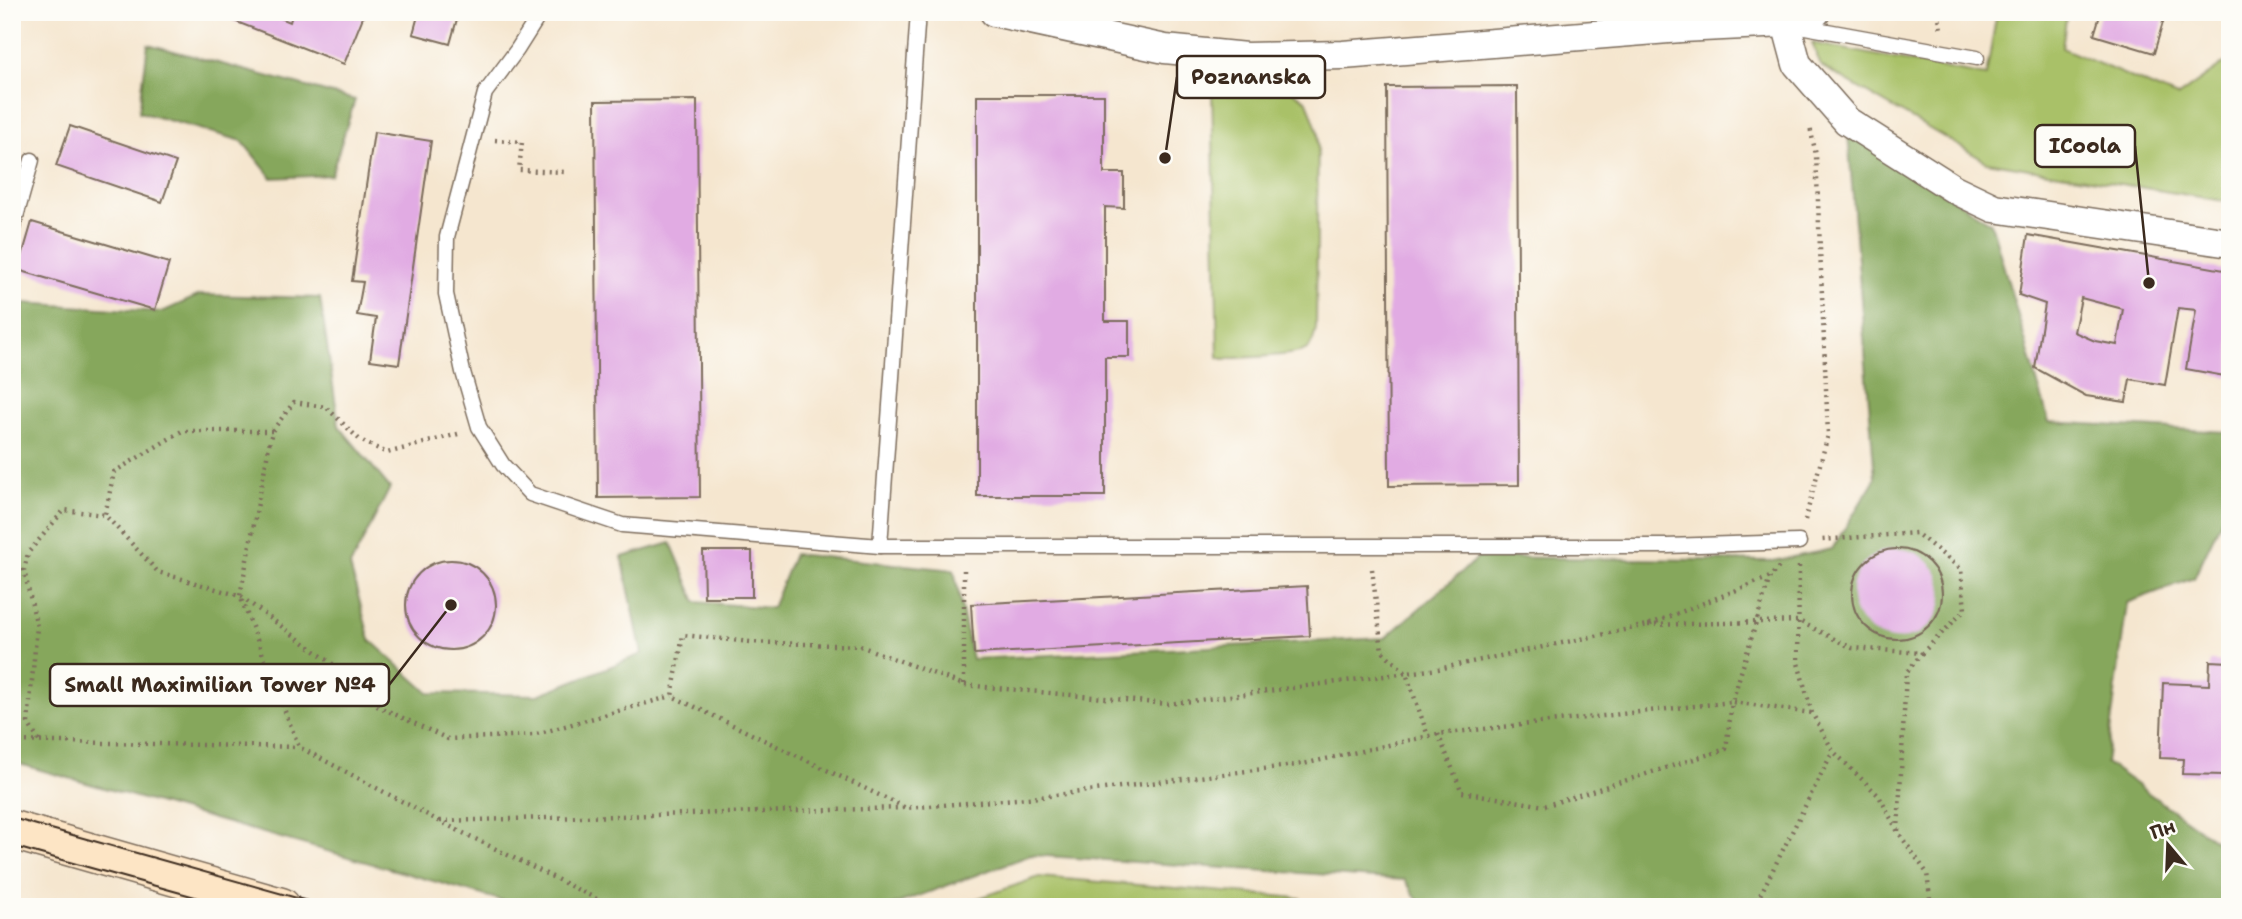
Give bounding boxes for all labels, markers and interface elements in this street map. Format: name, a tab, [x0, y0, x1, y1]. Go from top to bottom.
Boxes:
callout: Poznanska	[1177, 56, 1325, 98]
text: Poznanska	[1191, 63, 1312, 91]
callout: ICoola	[2035, 125, 2135, 167]
text: ICoola	[2049, 132, 2122, 160]
callout: Small Maximilian Tower №4	[50, 664, 389, 706]
text: Small Maximilian Tower №4	[64, 671, 376, 699]
north arrow	[2134, 810, 2204, 880]
text: Пн	[2147, 813, 2179, 845]

